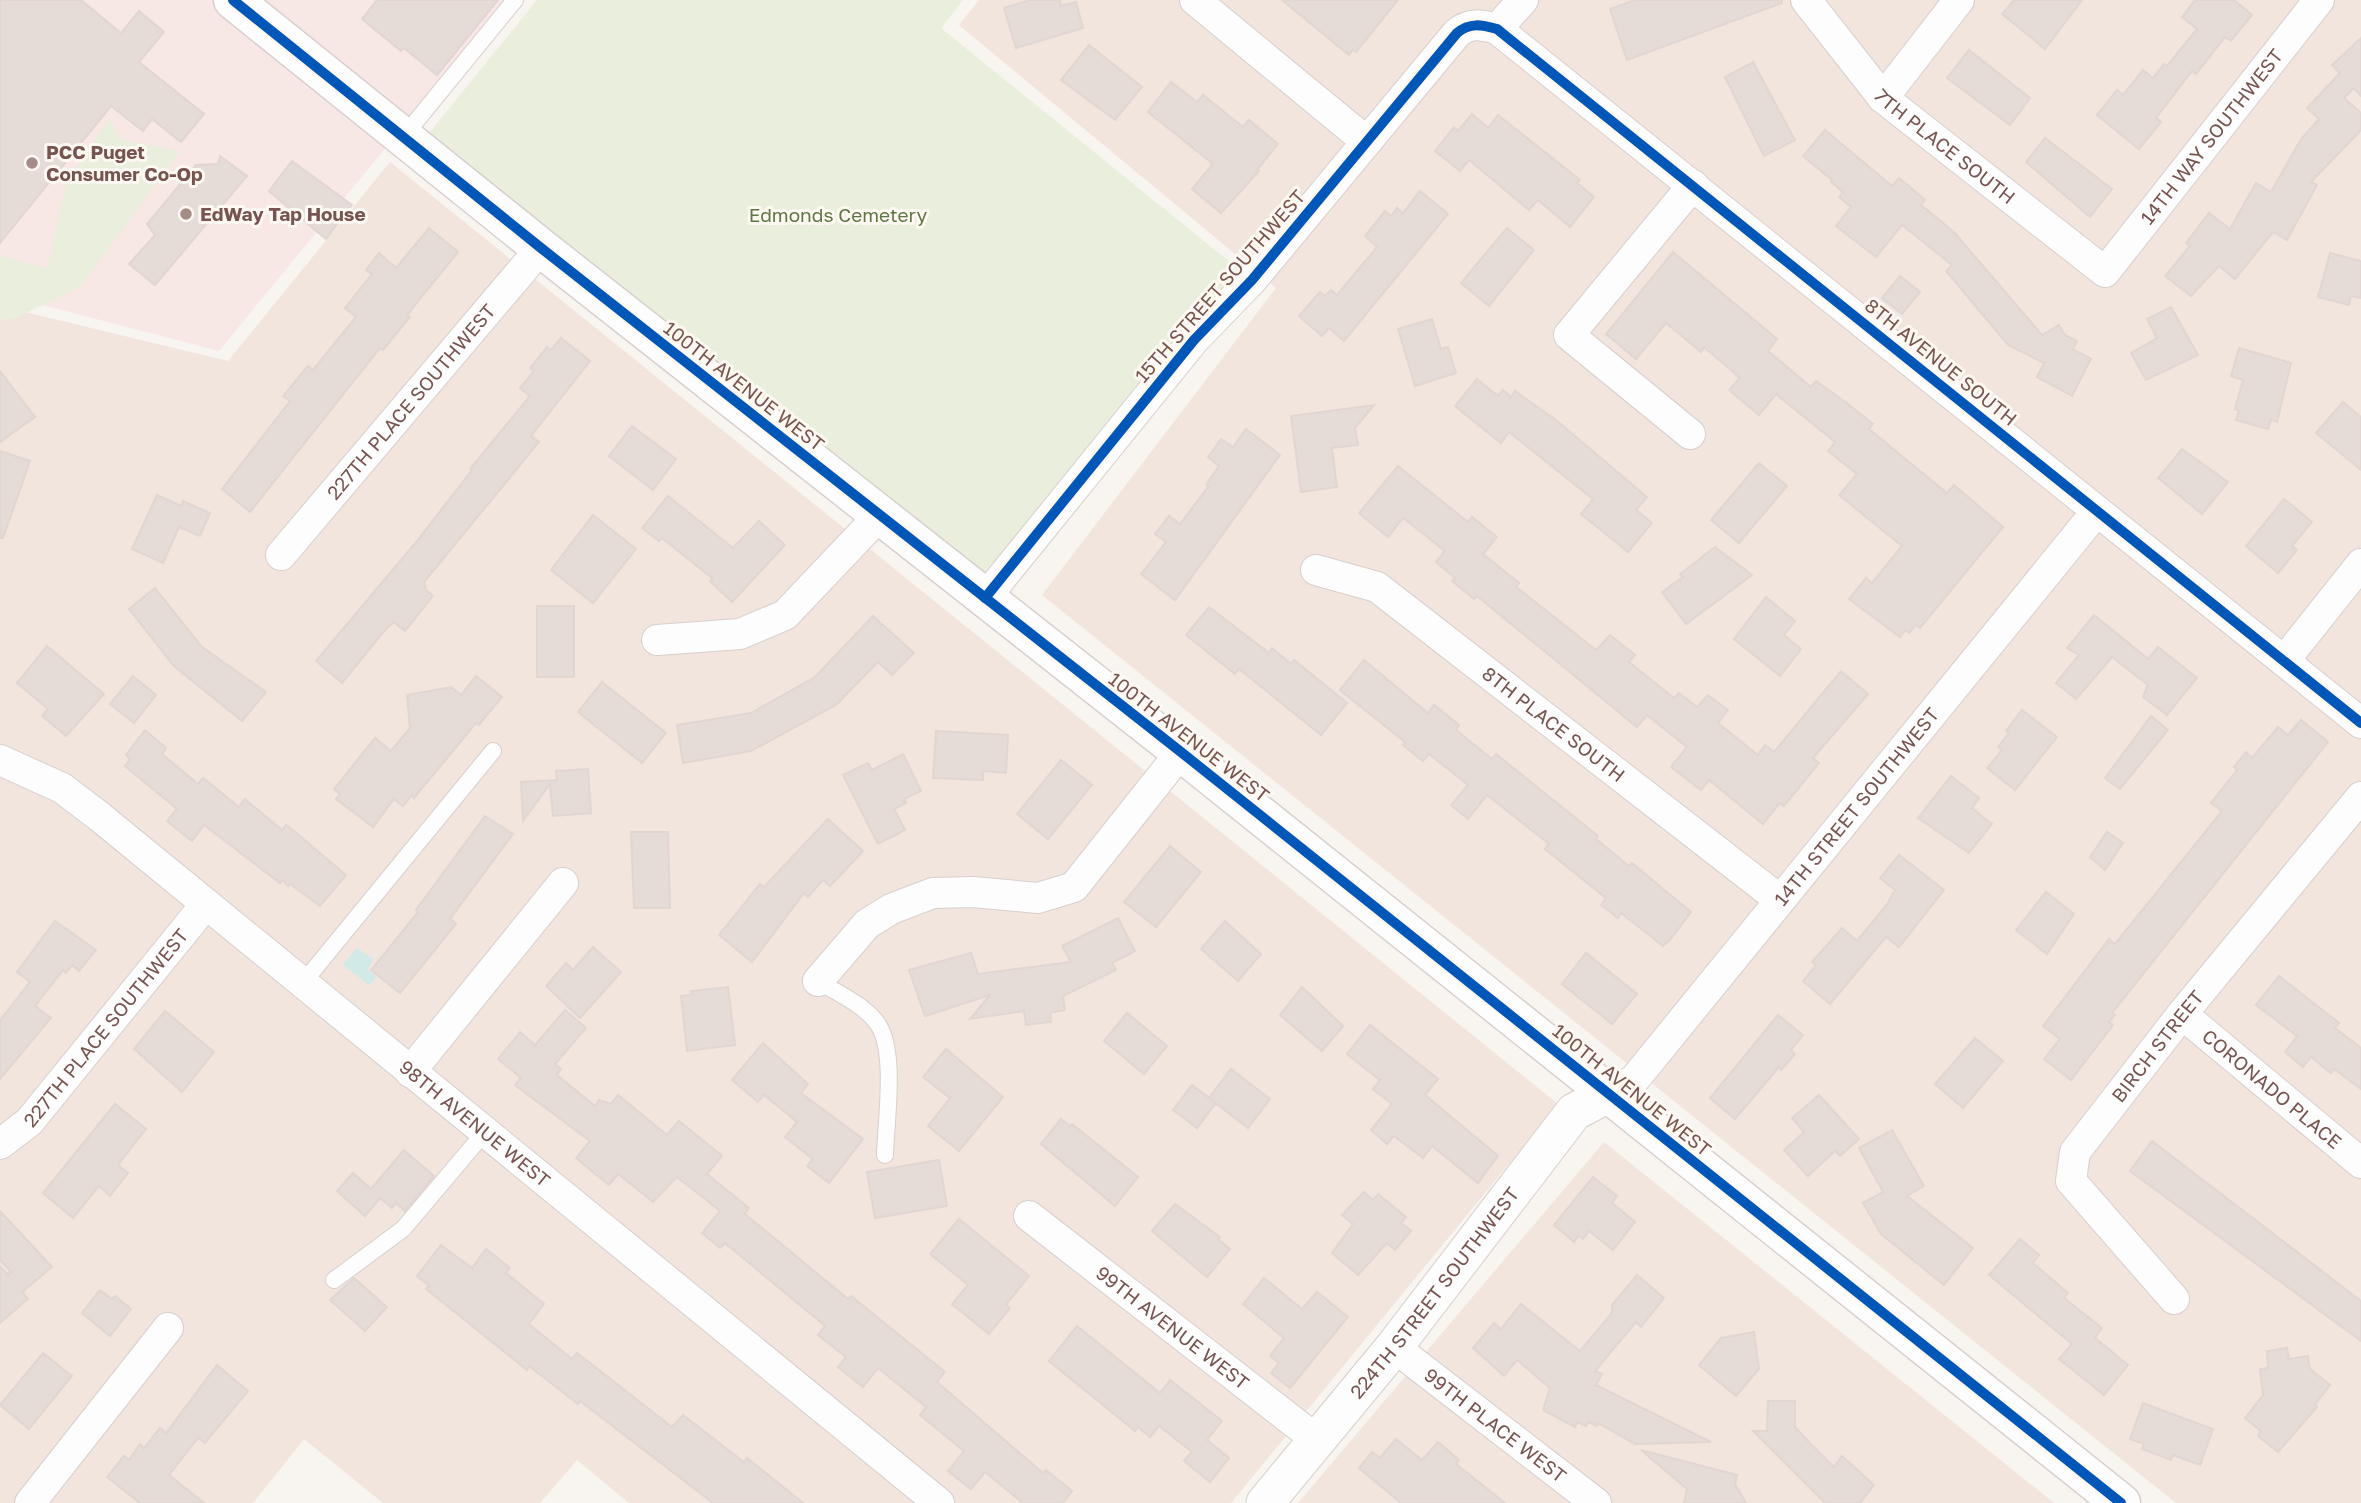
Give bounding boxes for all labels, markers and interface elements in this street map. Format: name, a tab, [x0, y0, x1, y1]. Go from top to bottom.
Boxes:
street label: 14TH WAY SOUTHWEST	[2135, 44, 2287, 229]
street label: 7TH PLACE SOUTH	[1869, 84, 2020, 208]
place label: PCC Puget Consumer Co-Op	[46, 140, 203, 185]
marker: PCC Puget Consumer Co-Op	[24, 155, 40, 171]
street label: 15TH STREET SOUTHWEST	[1130, 185, 1310, 387]
place label: EdWay Tap House	[200, 202, 366, 225]
park label: Edmonds Cemetery	[749, 203, 928, 226]
marker: EdWay Tap House	[178, 206, 194, 222]
street label: 8TH AVENUE SOUTH	[1861, 293, 2022, 430]
street label: 227TH PLACE SOUTHWEST	[321, 299, 500, 504]
street label: 100TH AVENUE WEST	[659, 316, 829, 456]
street label: 8TH PLACE SOUTH	[1478, 661, 1630, 786]
street label: 100TH AVENUE WEST	[1104, 667, 1274, 807]
street label: 14TH STREET SOUTHWEST	[1769, 703, 1944, 910]
street label: 227TH PLACE SOUTHWEST	[18, 923, 193, 1131]
street label: BIRCH STREET	[2106, 985, 2208, 1106]
street label: 100TH AVENUE WEST	[1548, 1019, 1716, 1161]
street label: CORONADO PLACE	[2198, 1024, 2346, 1153]
street label: 98TH AVENUE WEST	[395, 1055, 555, 1192]
street label: 224TH STREET SOUTHWEST	[1345, 1182, 1523, 1403]
street label: 99TH AVENUE WEST	[1092, 1261, 1254, 1394]
street label: 99TH PLACE WEST	[1420, 1363, 1571, 1487]

